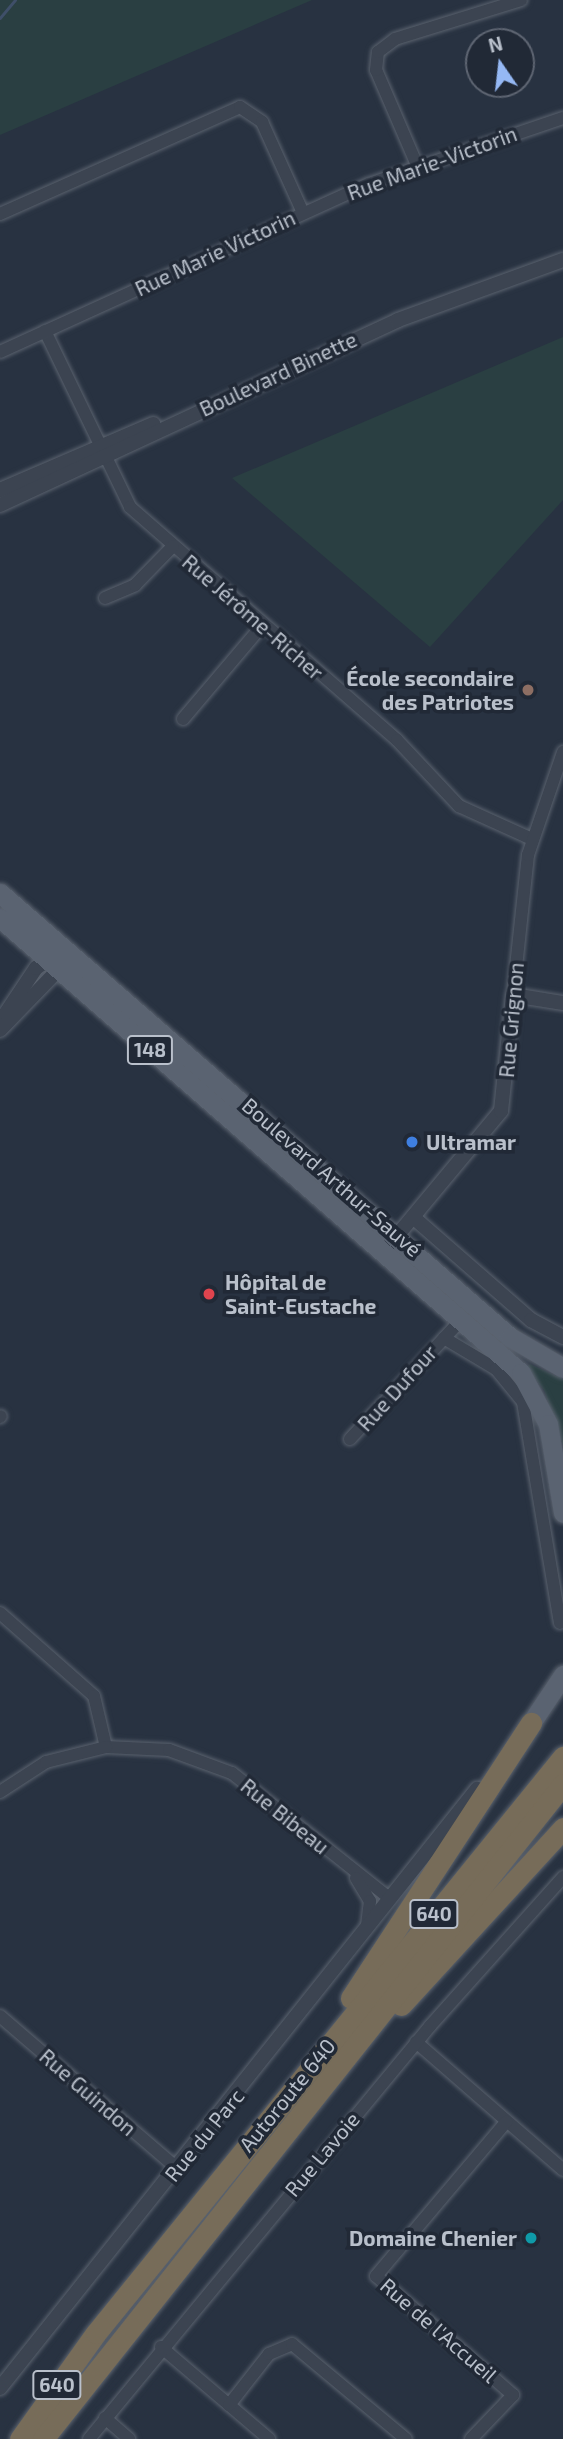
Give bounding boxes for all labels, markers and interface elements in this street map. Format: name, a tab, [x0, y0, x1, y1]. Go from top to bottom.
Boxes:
north arrow	[465, 28, 535, 98]
text: N	[486, 31, 505, 57]
street label: Rue Marie-Victorin	[344, 121, 520, 205]
street label: Rue Marie Victorin	[131, 205, 299, 301]
street label: Boulevard Binette	[195, 326, 361, 422]
street label: Rue Jérôme-Richer	[177, 549, 329, 685]
place label: École secondaire des Patriotes	[346, 665, 514, 715]
marker: École secondaire des Patriotes	[520, 682, 536, 698]
street label: Rue Grignon	[493, 961, 529, 1079]
road number: 148	[125, 1034, 174, 1066]
street label: Boulevard Arthur-Sauvé	[237, 1092, 427, 1262]
place label: Ultramar	[426, 1129, 516, 1155]
marker: Ultramar	[404, 1134, 420, 1150]
place label: Hôpital de Saint-Eustache	[225, 1269, 376, 1319]
marker: Hôpital de Saint-Eustache	[199, 1284, 219, 1304]
street label: Rue Dufour	[352, 1340, 442, 1436]
street label: Rue Bibeau	[236, 1773, 334, 1859]
road number: 640	[408, 1898, 460, 1930]
street label: Autoroute 640	[234, 2033, 340, 2157]
street label: Rue Guindon	[35, 2043, 141, 2141]
street label: Rue du Parc	[159, 2084, 249, 2186]
street label: Rue Lavoie	[279, 2107, 365, 2201]
place label: Domaine Chenier	[349, 2225, 517, 2251]
marker: Domaine Chenier	[523, 2230, 539, 2246]
street label: Rue de l'Accueil	[375, 2272, 503, 2388]
road number: 640	[31, 2370, 83, 2400]

